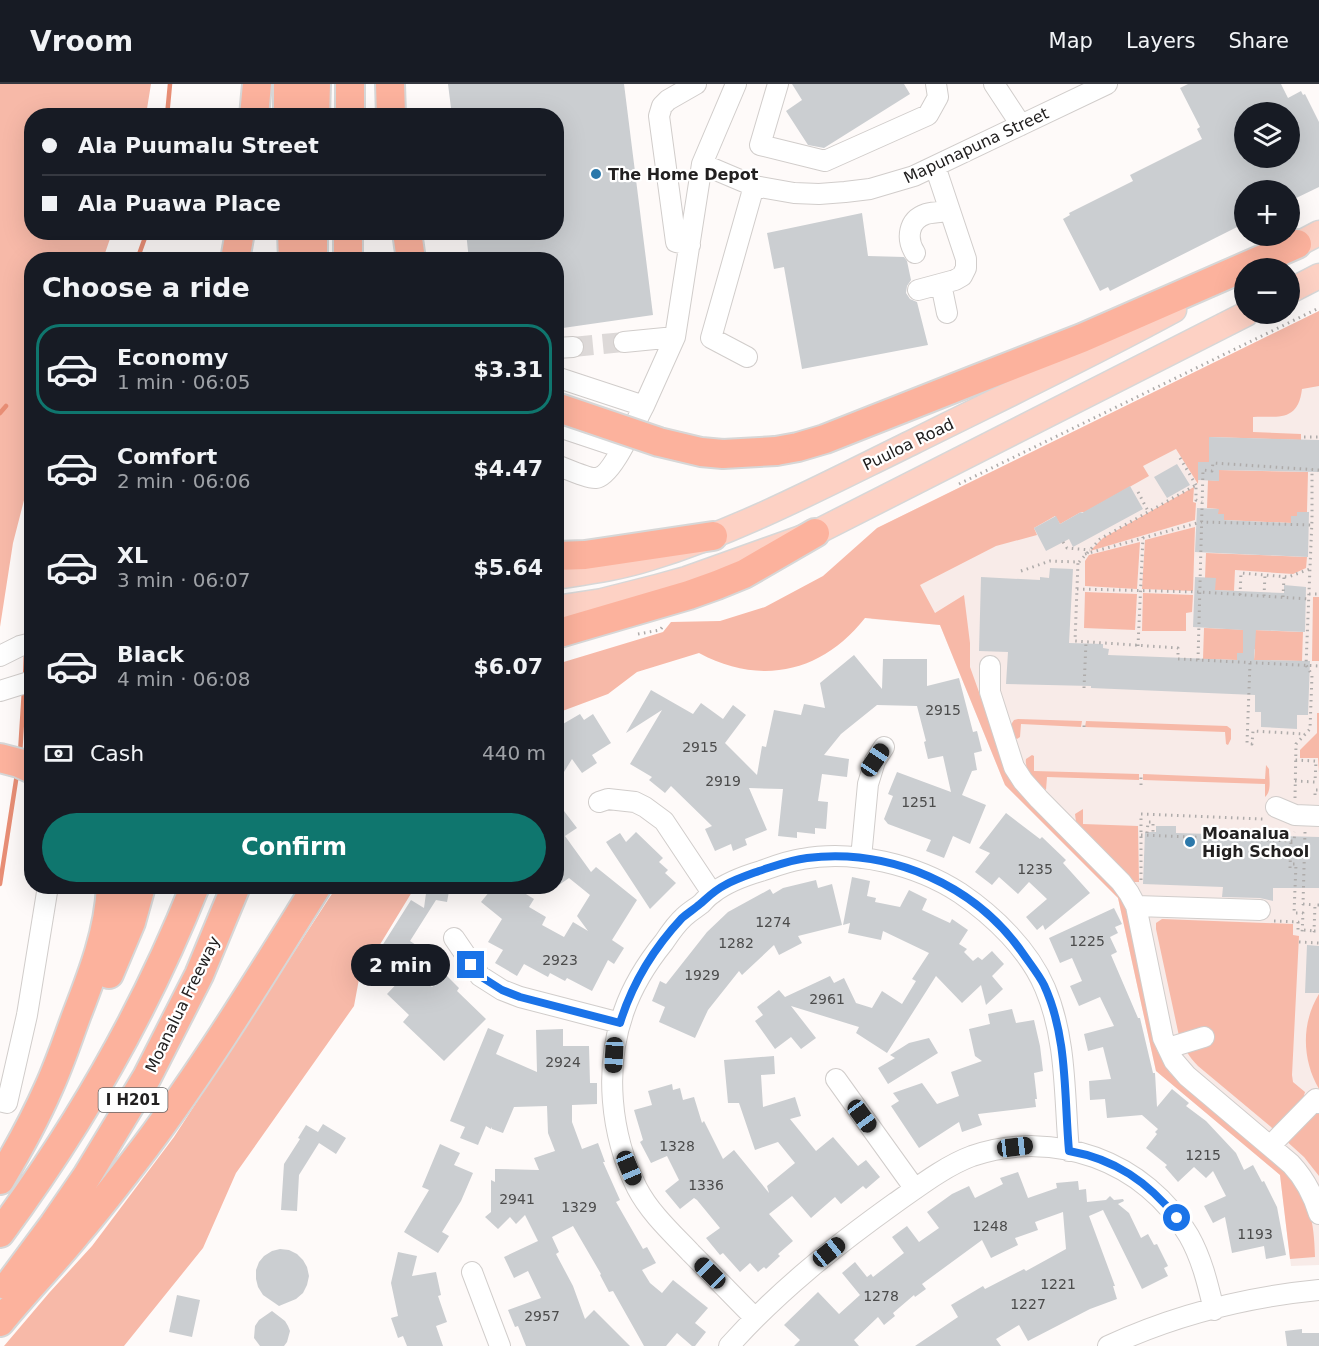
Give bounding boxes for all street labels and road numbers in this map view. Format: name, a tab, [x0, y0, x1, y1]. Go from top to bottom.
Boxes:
street label: Mapunapuna Street	[901, 103, 1052, 187]
street label: Puuloa Road	[860, 414, 957, 475]
street label: Moanalua Freeway	[141, 933, 224, 1075]
road number: I H201	[98, 1088, 168, 1112]

